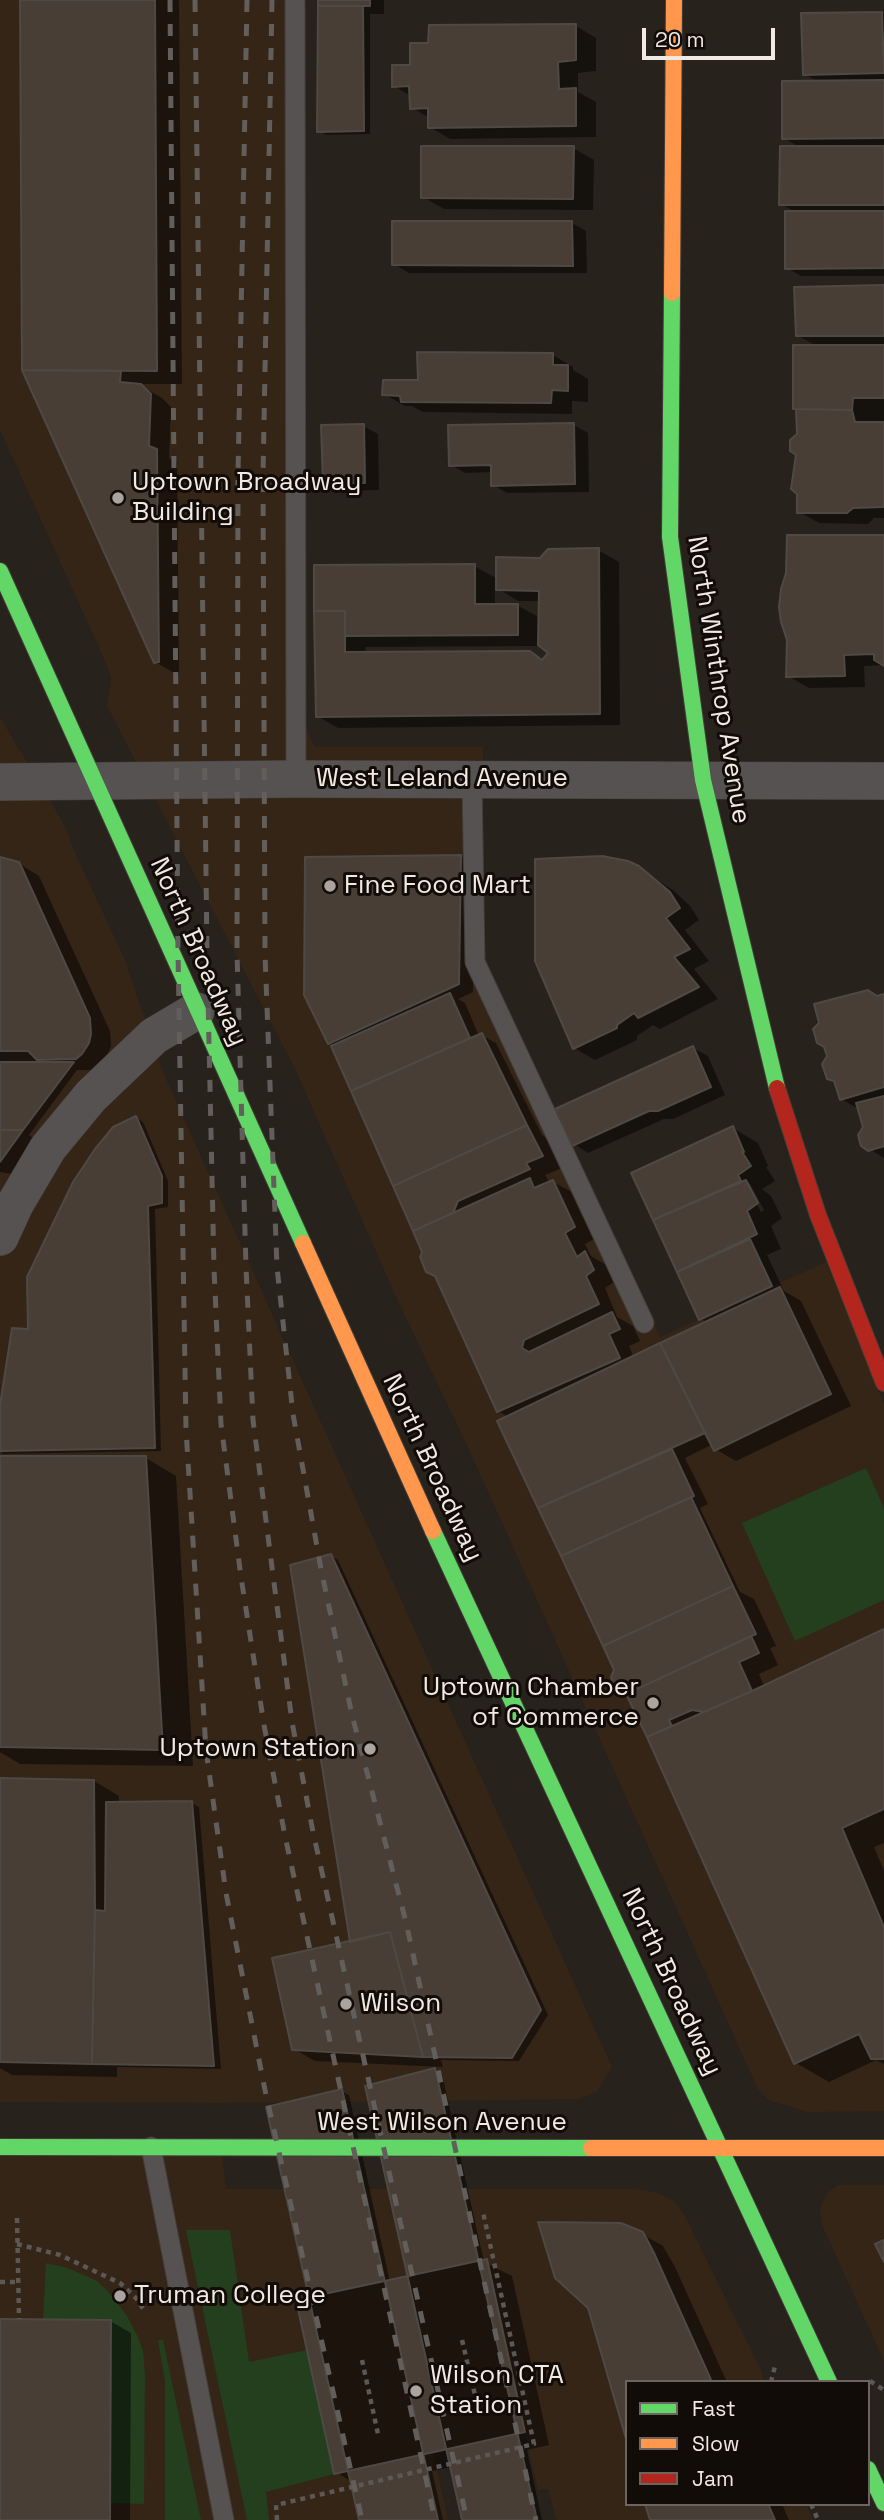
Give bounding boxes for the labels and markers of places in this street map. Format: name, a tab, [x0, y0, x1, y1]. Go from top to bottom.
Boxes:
place label: Uptown Broadway Building	[132, 467, 361, 528]
marker: Uptown Broadway Building	[110, 490, 126, 506]
place label: Fine Food Mart	[344, 870, 531, 902]
marker: Fine Food Mart	[322, 878, 338, 894]
place label: Uptown Chamber of Commerce	[423, 1672, 639, 1734]
marker: Uptown Chamber of Commerce	[645, 1695, 661, 1711]
place label: Uptown Station	[159, 1733, 356, 1765]
marker: Uptown Station	[362, 1741, 378, 1757]
place label: Wilson	[360, 1988, 441, 2020]
marker: Wilson	[338, 1996, 354, 2012]
place label: Truman College	[134, 2280, 326, 2312]
marker: Truman College	[112, 2288, 128, 2304]
place label: Wilson CTA Station	[430, 2360, 564, 2422]
marker: Wilson CTA Station	[408, 2383, 424, 2399]

